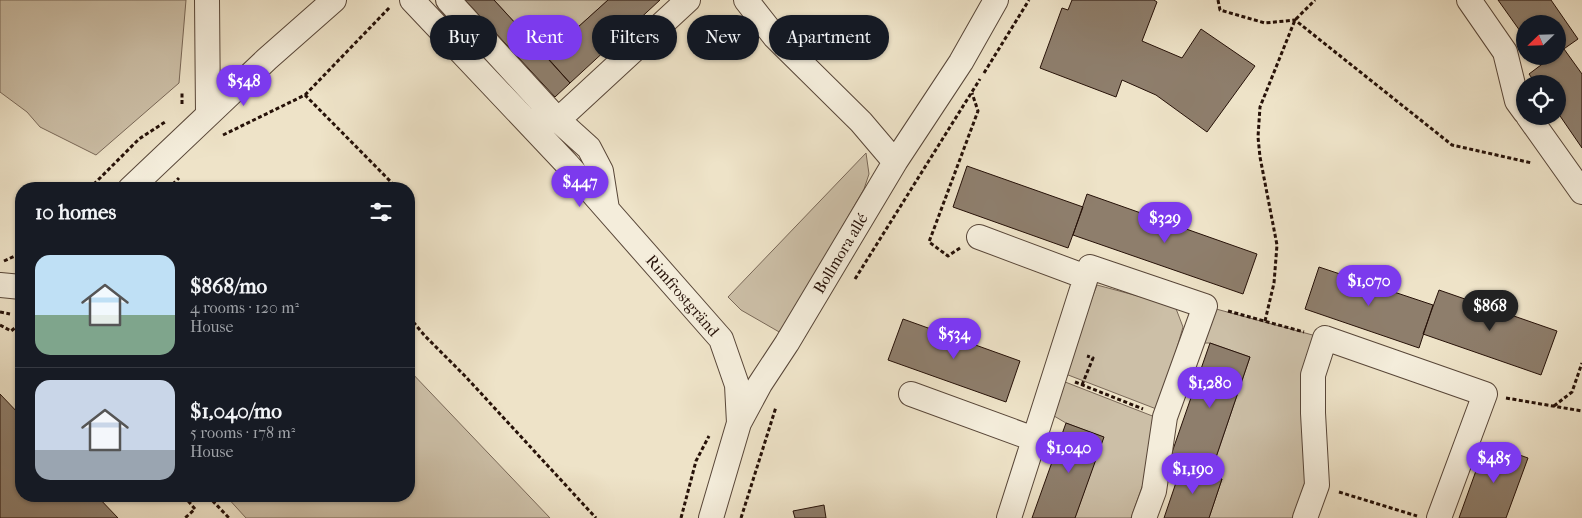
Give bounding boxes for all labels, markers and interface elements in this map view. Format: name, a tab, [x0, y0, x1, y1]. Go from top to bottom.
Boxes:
chip: Buy	[430, 15, 497, 60]
chip: Rent	[507, 15, 582, 60]
chip: Filters	[592, 15, 677, 60]
chip: New	[687, 15, 759, 60]
chip: Apartment	[769, 15, 889, 60]
north arrow	[1516, 15, 1566, 65]
map controls	[1516, 15, 1566, 125]
pin: $548	[214, 64, 274, 107]
text: $548	[227, 71, 261, 90]
button: locate	[1516, 75, 1566, 125]
pin: $447	[550, 166, 610, 208]
text: $447	[562, 172, 598, 191]
icon: filters	[367, 198, 395, 226]
text: 10 homes	[35, 200, 116, 224]
pin: $329	[1135, 202, 1195, 244]
text: $329	[1149, 208, 1181, 227]
street label: Bollmora allé	[809, 210, 872, 297]
street label: Rimfrostgränd	[642, 251, 723, 340]
pin: $1,070	[1328, 264, 1410, 307]
text: $1,070	[1347, 271, 1391, 290]
text: $868/mo	[190, 274, 267, 298]
icon: home	[75, 275, 135, 335]
pin: $868	[1460, 290, 1520, 332]
text: $868	[1473, 296, 1507, 315]
text: 4 rooms · 120 m²	[190, 298, 299, 317]
text: House	[190, 317, 233, 336]
pin: $534	[924, 318, 984, 360]
text: $534	[938, 324, 970, 343]
pin: $1,280	[1169, 366, 1251, 409]
text: $1,280	[1189, 373, 1231, 392]
text: $1,040/mo	[190, 399, 282, 423]
icon: home	[75, 400, 135, 460]
text: 5 rooms · 178 m²	[190, 423, 295, 442]
pin: $1,040	[1028, 432, 1110, 474]
text: $1,040	[1047, 438, 1091, 457]
text: House	[190, 442, 233, 461]
pin: $485	[1464, 442, 1524, 484]
text: $485	[1477, 448, 1511, 467]
pin: $1,190	[1152, 452, 1234, 495]
text: $1,190	[1173, 459, 1213, 478]

